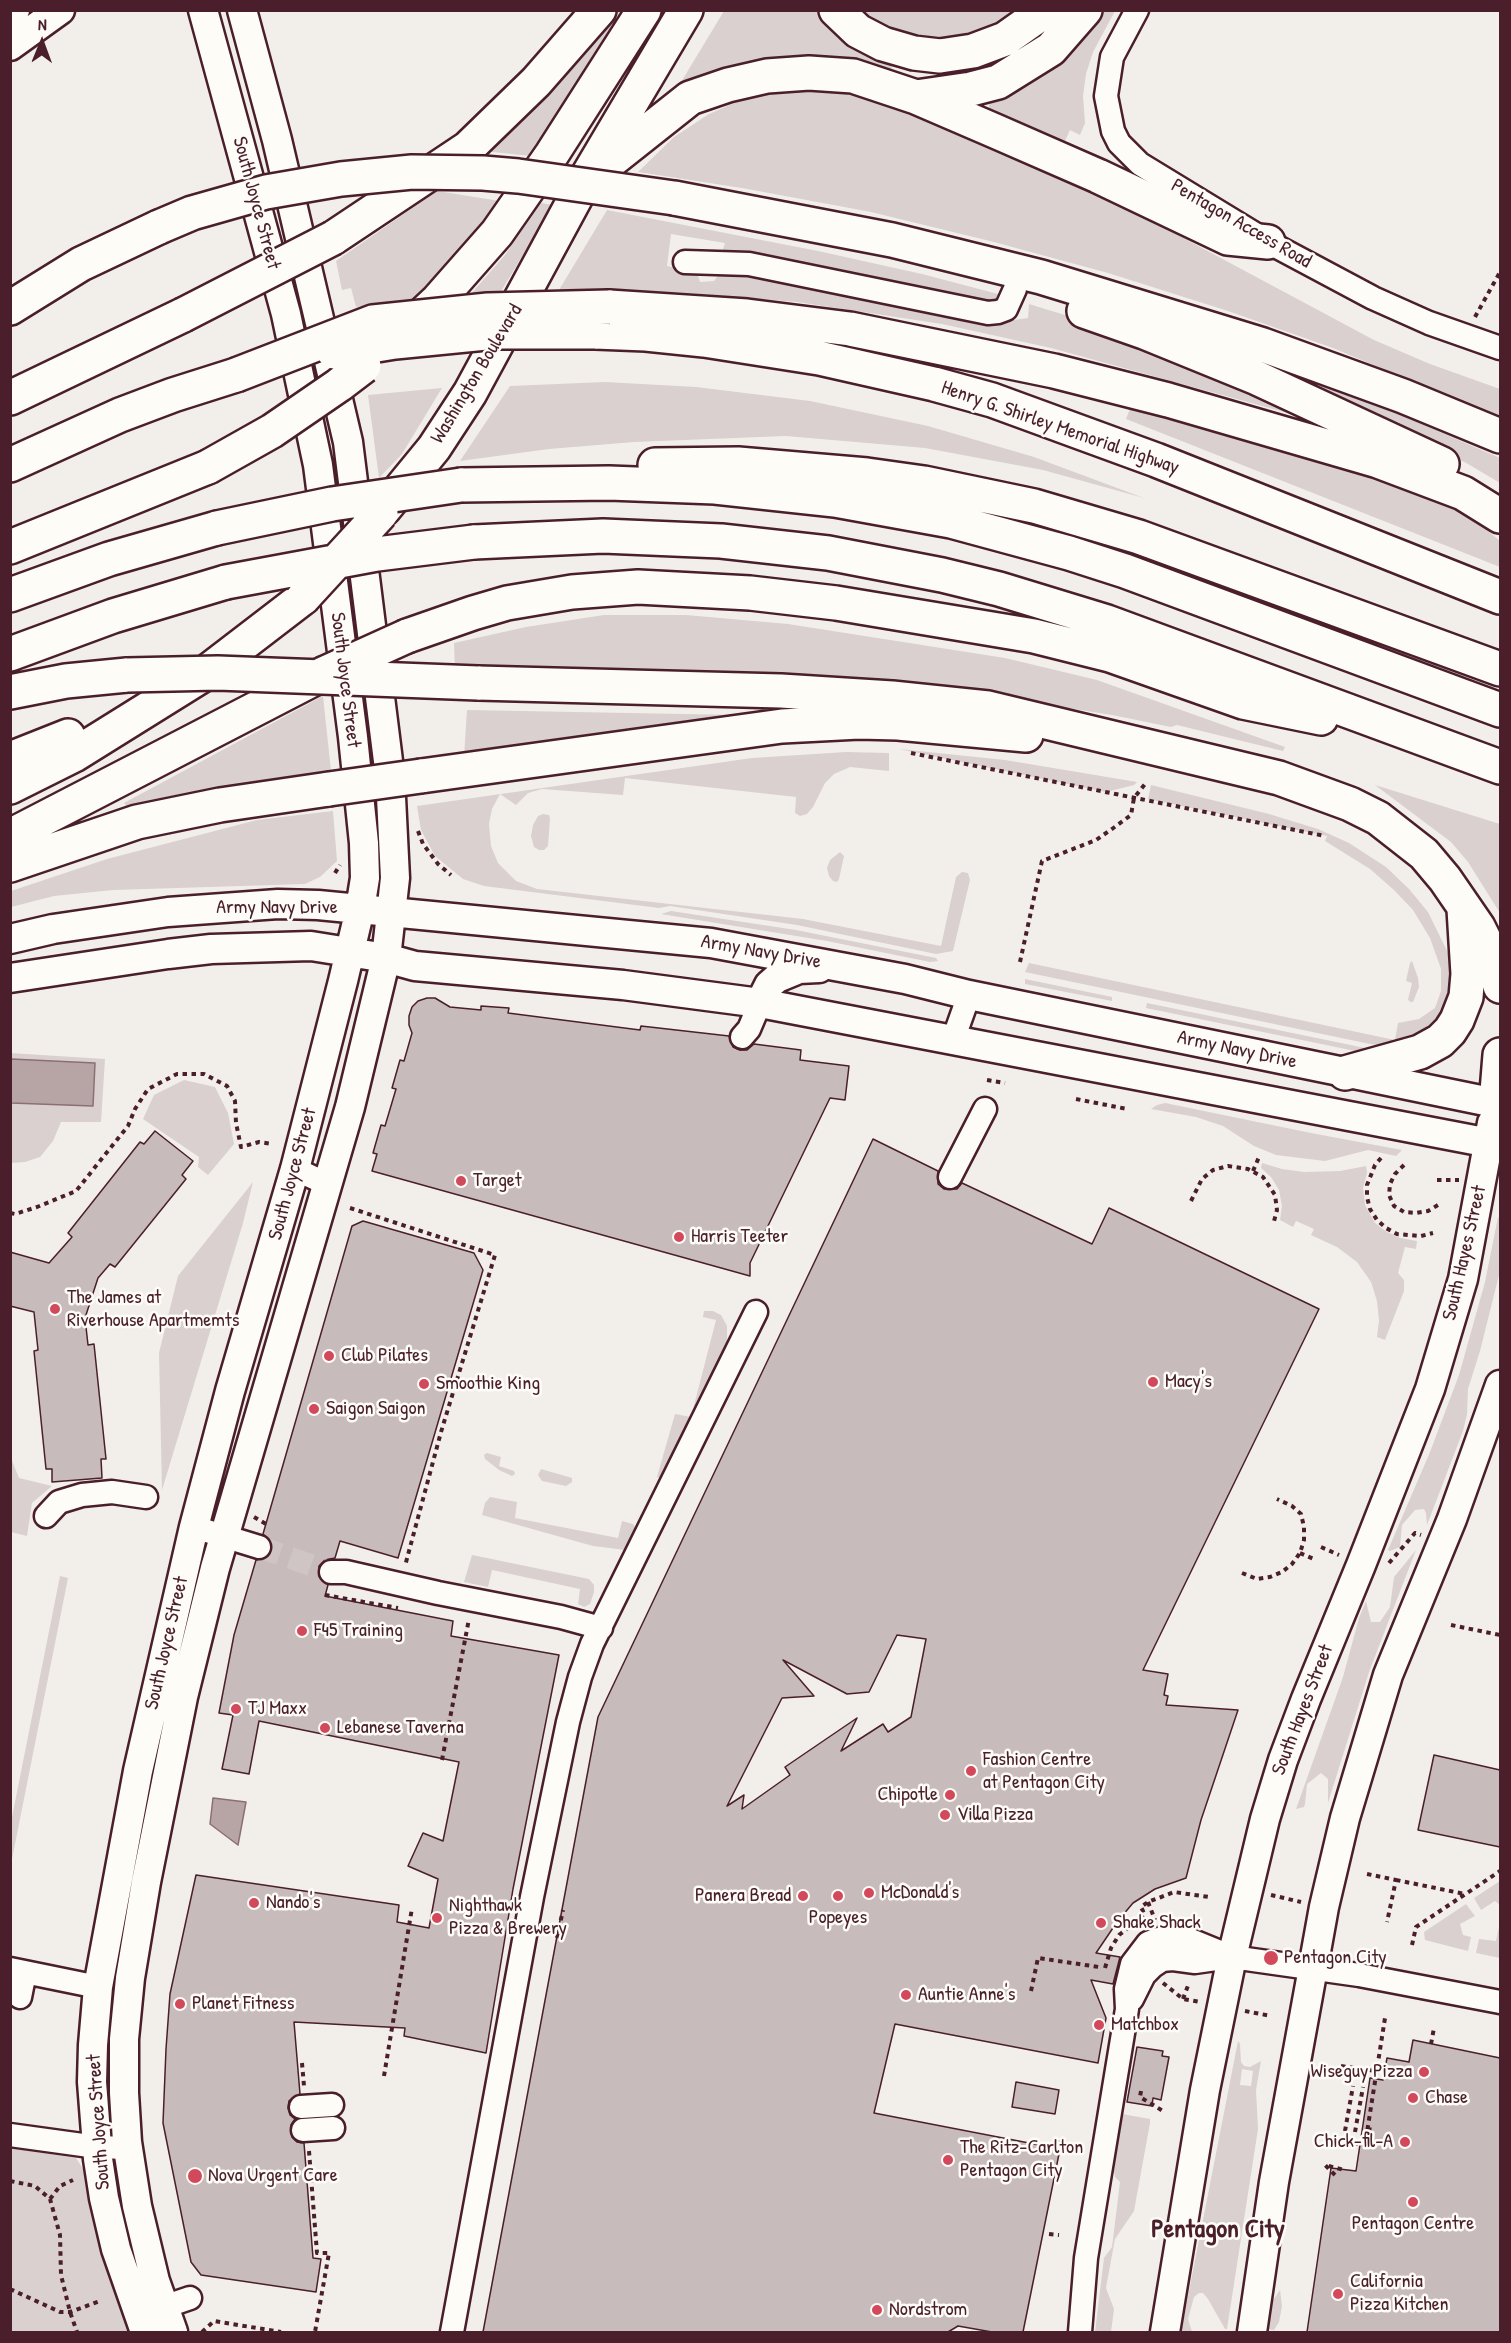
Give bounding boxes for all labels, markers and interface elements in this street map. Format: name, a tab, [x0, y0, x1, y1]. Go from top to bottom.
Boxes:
north arrow	[12, 12, 72, 72]
text: N	[38, 13, 47, 35]
street label: South Joyce Street	[227, 134, 285, 272]
street label: Pentagon Access Road	[1167, 174, 1315, 274]
street label: Washington Boulevard	[426, 300, 528, 448]
street label: Henry G. Shirley Memorial Highway	[938, 376, 1182, 480]
street label: South Joyce Street	[325, 611, 365, 749]
street label: Army Navy Drive	[216, 896, 338, 920]
street label: Army Navy Drive	[699, 930, 823, 974]
street label: Army Navy Drive	[1175, 1026, 1299, 1074]
street label: South Joyce Street	[264, 1105, 322, 1243]
place label: Target	[473, 1169, 522, 1193]
marker: Target	[454, 1174, 468, 1188]
street label: South Hayes Street	[1438, 1183, 1492, 1323]
place label: Harris Teeter	[691, 1225, 788, 1249]
marker: Harris Teeter	[672, 1230, 686, 1244]
place label: The James at Riverhouse Apartmemts	[67, 1286, 239, 1333]
marker: The James at Riverhouse Apartmemts	[48, 1302, 62, 1316]
place label: Club Pilates	[341, 1344, 428, 1368]
marker: Club Pilates	[322, 1349, 336, 1363]
place label: Macy's	[1165, 1370, 1212, 1394]
place label: Smoothie King	[436, 1372, 540, 1396]
marker: Macy's	[1146, 1375, 1160, 1389]
marker: Smoothie King	[417, 1377, 431, 1391]
place label: Saigon Saigon	[326, 1397, 426, 1421]
marker: Saigon Saigon	[307, 1402, 321, 1416]
street label: South Joyce Street	[140, 1574, 194, 1712]
place label: F45 Training	[314, 1619, 403, 1643]
marker: F45 Training	[295, 1624, 309, 1638]
street label: South Hayes Street	[1267, 1641, 1339, 1779]
place label: TJ Maxx	[248, 1697, 307, 1721]
marker: TJ Maxx	[229, 1702, 243, 1716]
place label: Lebanese Taverna	[337, 1716, 463, 1740]
marker: Lebanese Taverna	[318, 1721, 332, 1735]
place label: Fashion Centre at Pentagon City	[983, 1748, 1105, 1795]
marker: Fashion Centre at Pentagon City	[964, 1764, 978, 1778]
place label: Chipotle	[877, 1783, 938, 1807]
marker: Chipotle	[943, 1788, 957, 1802]
place label: Villa Pizza	[957, 1803, 1033, 1827]
marker: Villa Pizza	[938, 1808, 952, 1822]
place label: McDonald's	[881, 1881, 959, 1905]
place label: Panera Bread	[695, 1884, 791, 1908]
marker: McDonald's	[862, 1886, 876, 1900]
marker: Panera Bread	[796, 1889, 810, 1903]
marker: Popeyes	[831, 1889, 845, 1903]
place label: Nando's	[266, 1891, 320, 1915]
place label: Nighthawk Pizza & Brewery	[449, 1894, 567, 1941]
marker: Nando's	[247, 1896, 261, 1910]
place label: Popeyes	[809, 1906, 867, 1930]
marker: Nighthawk Pizza & Brewery	[430, 1911, 444, 1925]
place label: Shake Shack	[1113, 1911, 1201, 1935]
marker: Shake Shack	[1094, 1916, 1108, 1930]
place label: Pentagon City	[1284, 1946, 1387, 1970]
marker: Pentagon City	[1262, 1949, 1280, 1967]
place label: Auntie Anne's	[918, 1983, 1015, 2007]
marker: Auntie Anne's	[899, 1988, 913, 2002]
place label: Planet Fitness	[192, 1992, 295, 2016]
marker: Planet Fitness	[173, 1997, 187, 2011]
place label: Matchbox	[1111, 2013, 1179, 2037]
marker: Matchbox	[1092, 2018, 1106, 2032]
street label: South Joyce Street	[82, 2053, 116, 2191]
place label: Wiseguy Pizza	[1311, 2060, 1412, 2084]
marker: Wiseguy Pizza	[1417, 2065, 1431, 2079]
place label: Chase	[1425, 2086, 1468, 2110]
marker: Chase	[1406, 2091, 1420, 2105]
place label: Chick-fil-A	[1314, 2130, 1393, 2154]
marker: Chick-fil-A	[1398, 2135, 1412, 2149]
place label: The Ritz-Carlton Pentagon City	[960, 2136, 1083, 2183]
marker: The Ritz-Carlton Pentagon City	[941, 2153, 955, 2167]
place label: Nova Urgent Care	[208, 2164, 338, 2188]
marker: Nova Urgent Care	[186, 2167, 204, 2185]
marker: Pentagon Centre	[1406, 2195, 1420, 2209]
place label: Pentagon Centre	[1352, 2212, 1474, 2236]
district label: Pentagon City	[1151, 2214, 1285, 2246]
place label: California Pizza Kitchen	[1350, 2270, 1449, 2317]
marker: California Pizza Kitchen	[1331, 2287, 1345, 2301]
place label: Nordstrom	[889, 2298, 967, 2322]
marker: Nordstrom	[870, 2303, 884, 2317]

